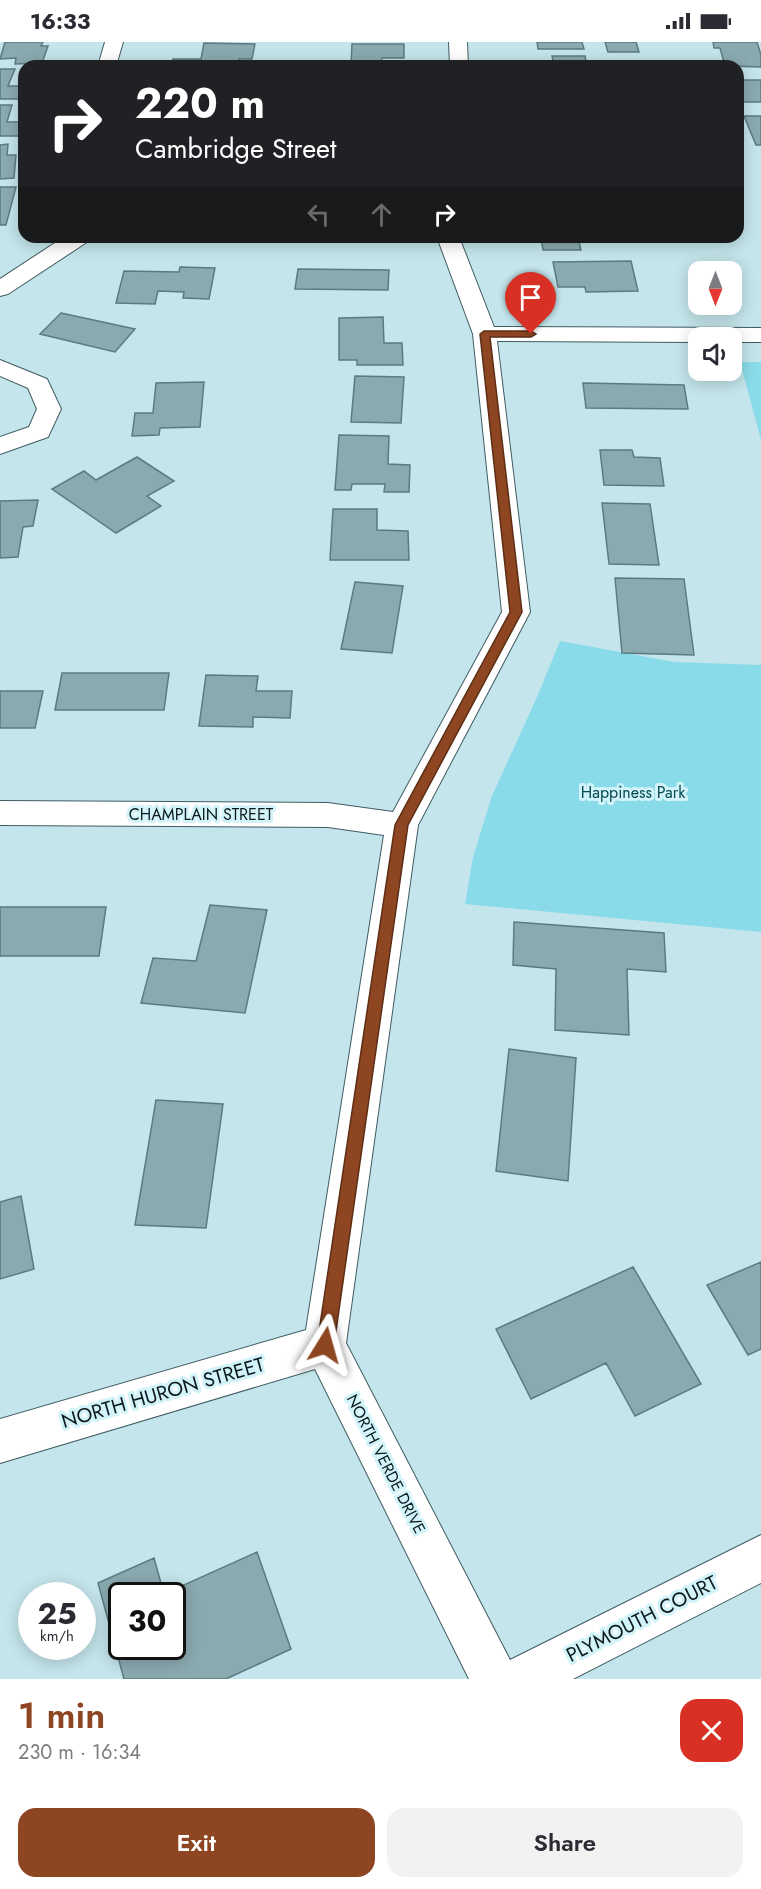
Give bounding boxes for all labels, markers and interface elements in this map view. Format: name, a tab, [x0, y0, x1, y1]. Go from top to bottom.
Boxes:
text: 16:33	[30, 5, 90, 37]
text: 220 m	[135, 73, 265, 134]
icon: right	[36, 84, 114, 162]
text: Cambridge Street	[135, 129, 336, 168]
icon: left	[302, 198, 335, 231]
icon: ahead	[365, 198, 398, 231]
icon: right	[428, 198, 461, 231]
north arrow	[688, 261, 742, 315]
map controls	[688, 261, 742, 381]
pin	[505, 272, 556, 334]
icon: arrive	[514, 281, 547, 314]
button: sound	[688, 327, 742, 381]
park label: Happiness Park	[581, 781, 686, 804]
street label: CHAMPLAIN STREET	[129, 803, 274, 826]
position arrow	[293, 1313, 357, 1377]
street label: NORTH HURON STREET	[58, 1350, 269, 1436]
street label: NORTH VERDE DRIVE	[341, 1390, 431, 1538]
street label: PLYMOUTH COURT	[561, 1568, 723, 1670]
speed limit sign: 30	[108, 1582, 186, 1660]
text: 25	[37, 1592, 77, 1635]
text: km/h	[40, 1625, 74, 1647]
text: 1 min	[18, 1689, 105, 1741]
button: close	[680, 1699, 743, 1762]
text: 230 m · 16:34	[18, 1738, 141, 1767]
button: Exit	[18, 1808, 375, 1877]
button: Share	[387, 1808, 743, 1877]

